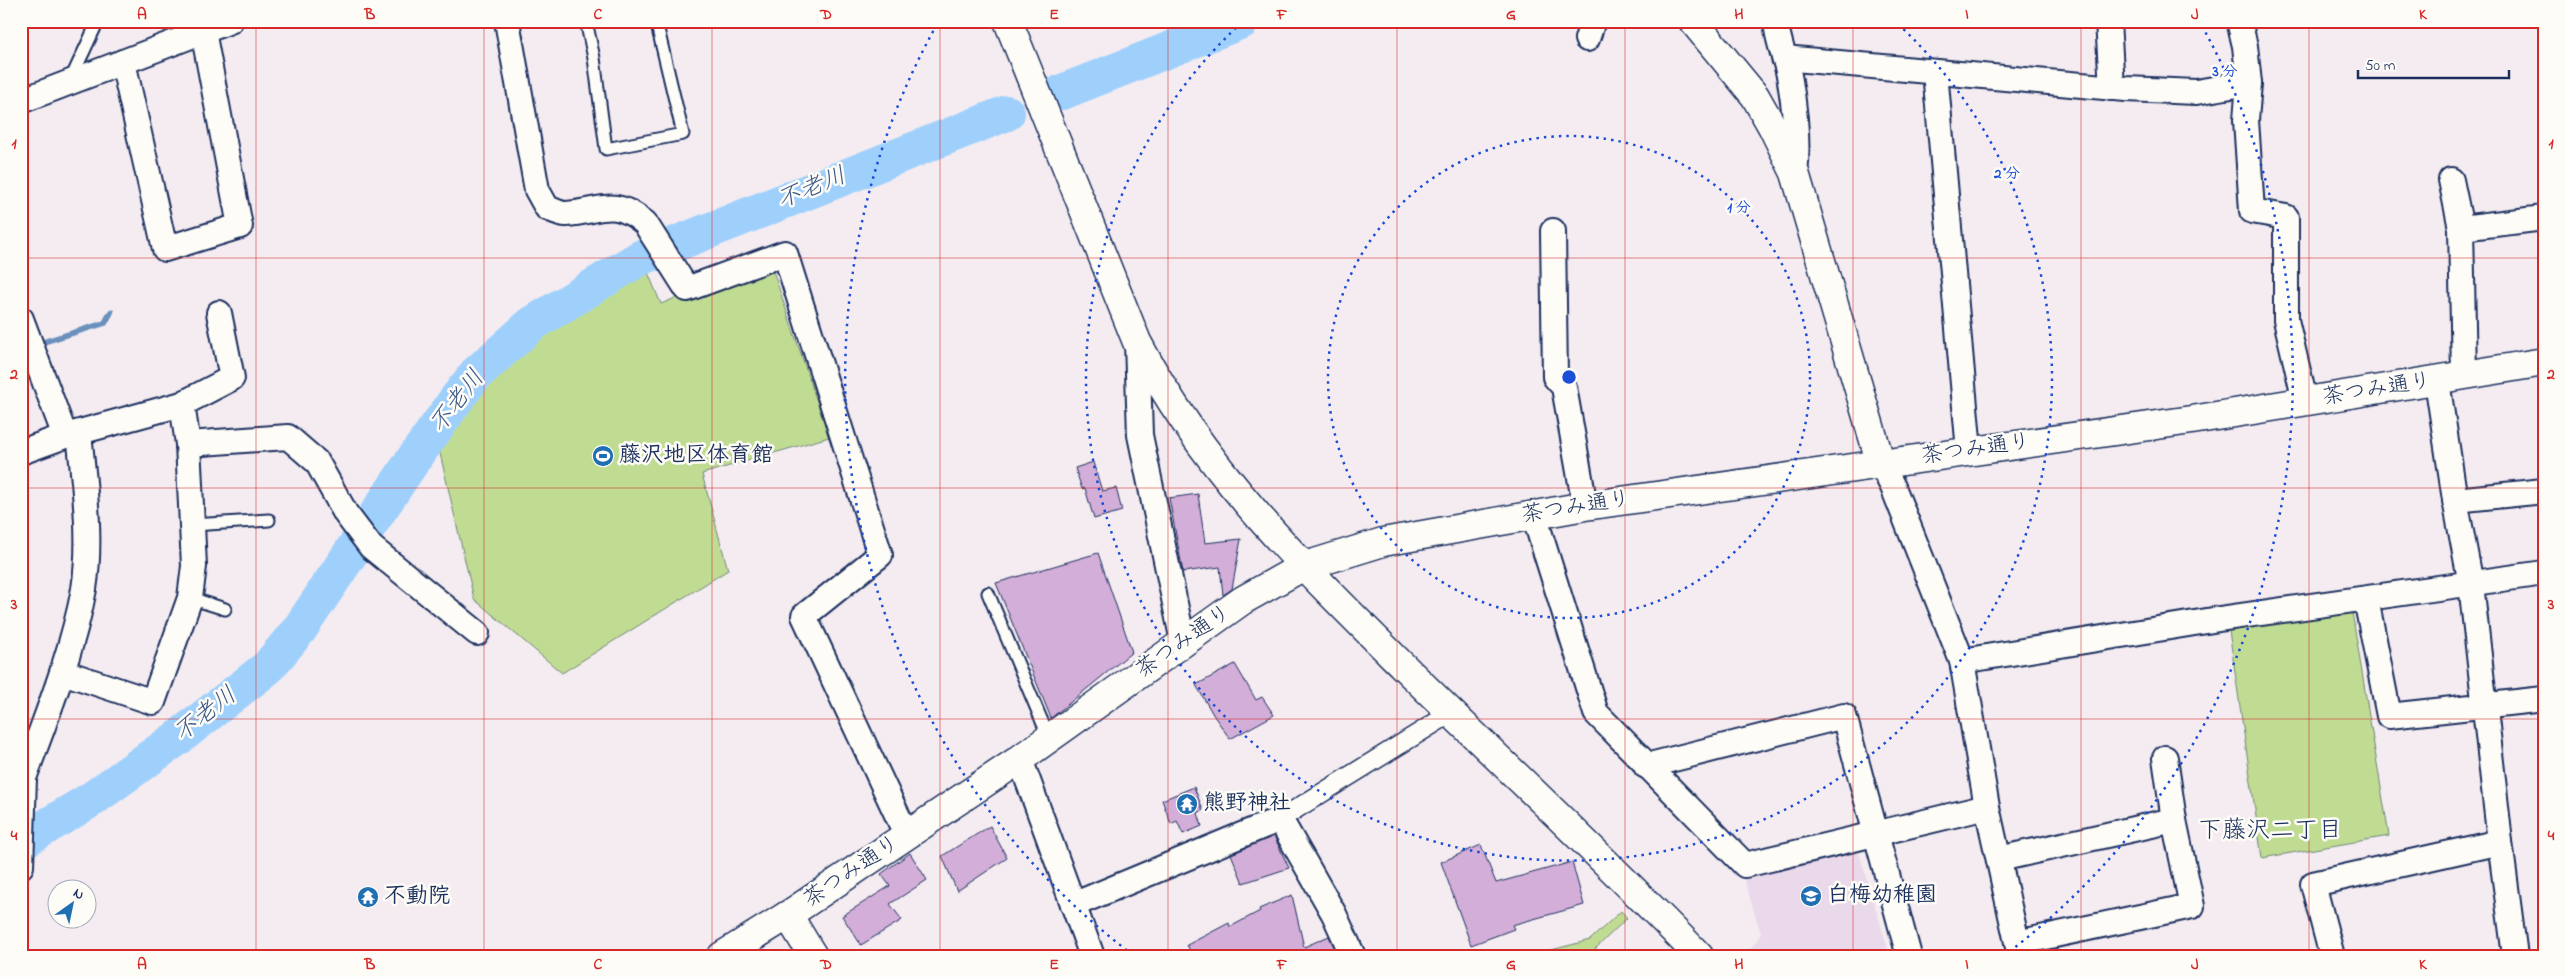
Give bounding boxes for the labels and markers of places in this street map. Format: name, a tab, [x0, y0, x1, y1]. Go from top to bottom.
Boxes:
centre of rings	[1560, 368, 1578, 386]
place label: 藤沢地区体育館	[619, 440, 773, 472]
sports icon: 藤沢地区体育館	[591, 444, 615, 468]
place label: 熊野神社	[1203, 788, 1291, 820]
temple icon: 熊野神社	[1175, 792, 1199, 816]
place label: 白梅幼稚園	[1827, 880, 1937, 912]
place label: 不動院	[384, 881, 450, 913]
school or university icon: 白梅幼稚園	[1799, 884, 1823, 908]
temple icon: 不動院	[356, 885, 380, 909]

